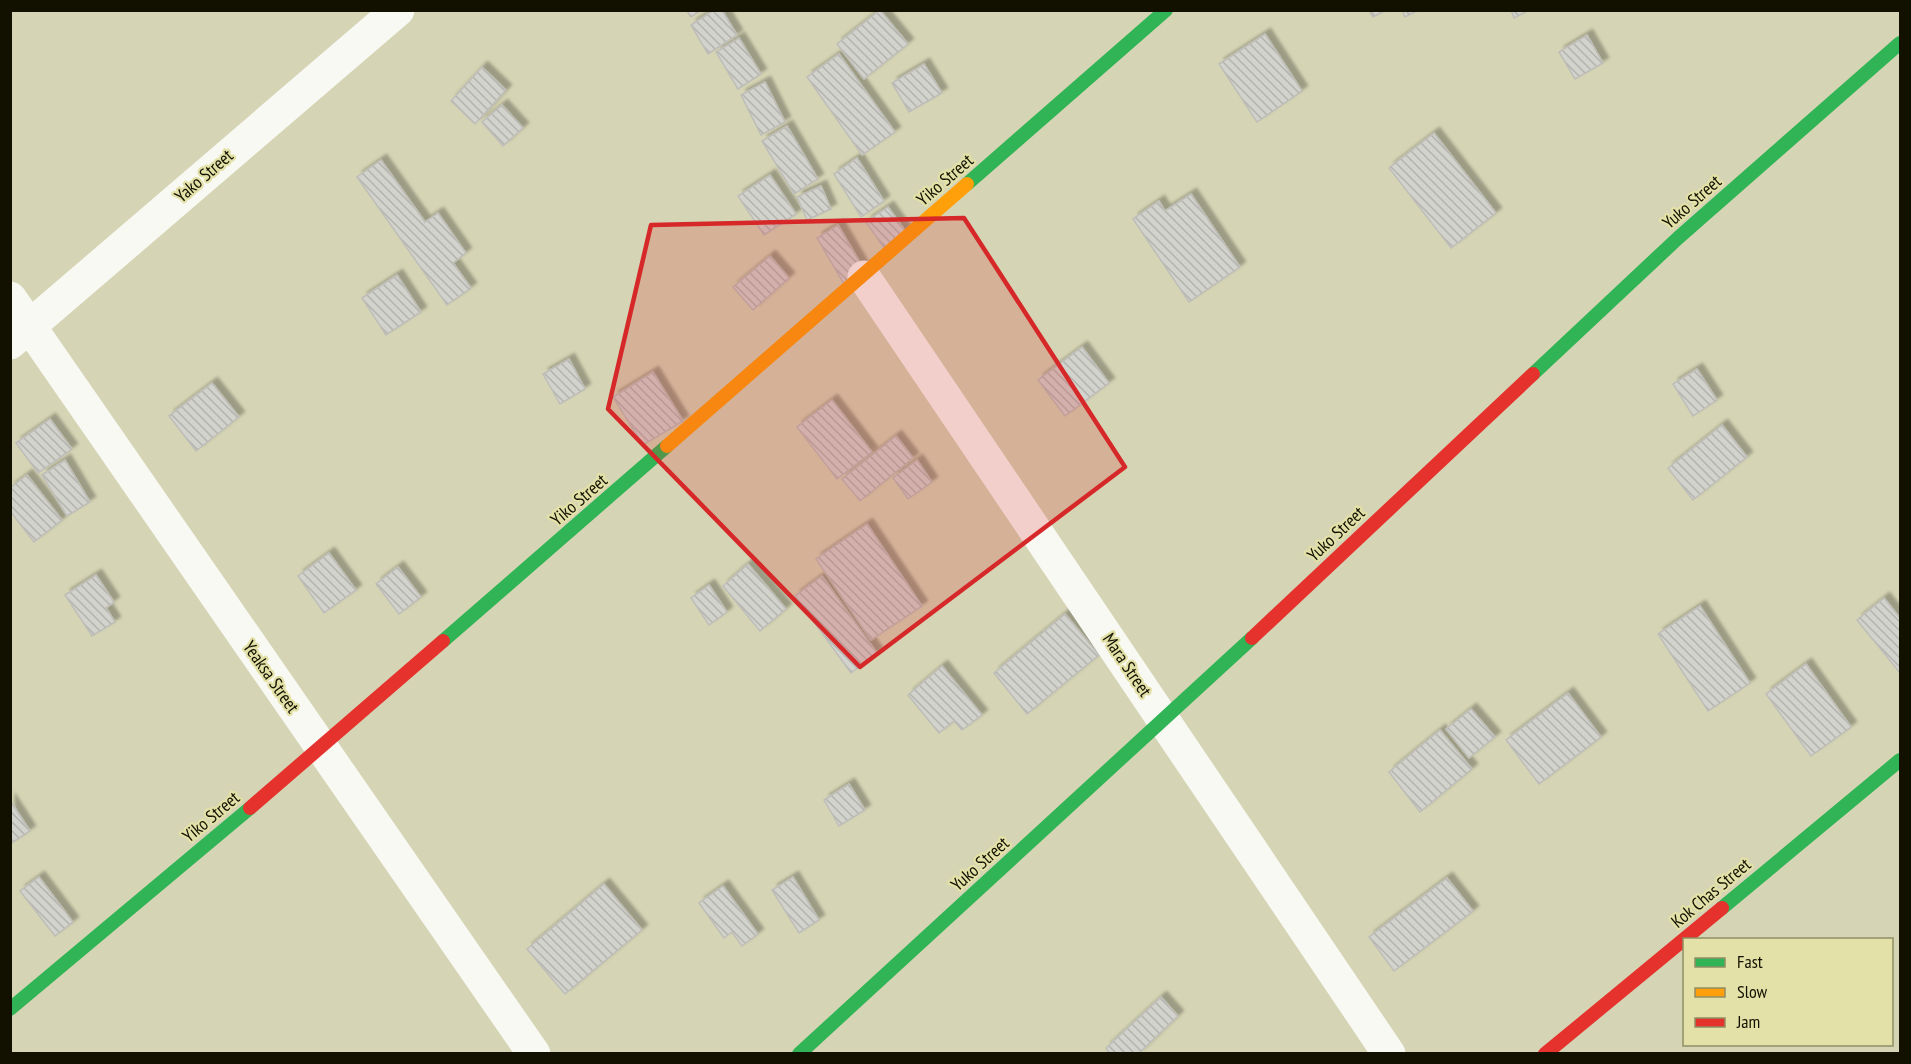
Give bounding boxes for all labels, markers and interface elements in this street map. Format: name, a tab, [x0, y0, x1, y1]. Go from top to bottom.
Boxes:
street label: Yako Street	[170, 144, 238, 207]
street label: Yiko Street	[912, 149, 978, 211]
street label: Yuko Street	[1657, 170, 1726, 233]
street label: Yiko Street	[546, 469, 612, 531]
street label: Yuko Street	[1302, 501, 1369, 566]
street label: Mara Street	[1098, 628, 1157, 701]
street label: Yeaksa Street	[238, 636, 305, 717]
street label: Yiko Street	[177, 786, 244, 847]
street label: Yuko Street	[946, 831, 1014, 896]
street label: Kok Chas Street	[1666, 853, 1755, 933]
legend	[1683, 938, 1893, 1046]
text: Fast	[1737, 950, 1763, 973]
text: Slow	[1737, 980, 1768, 1003]
text: Jam	[1736, 1010, 1760, 1033]

